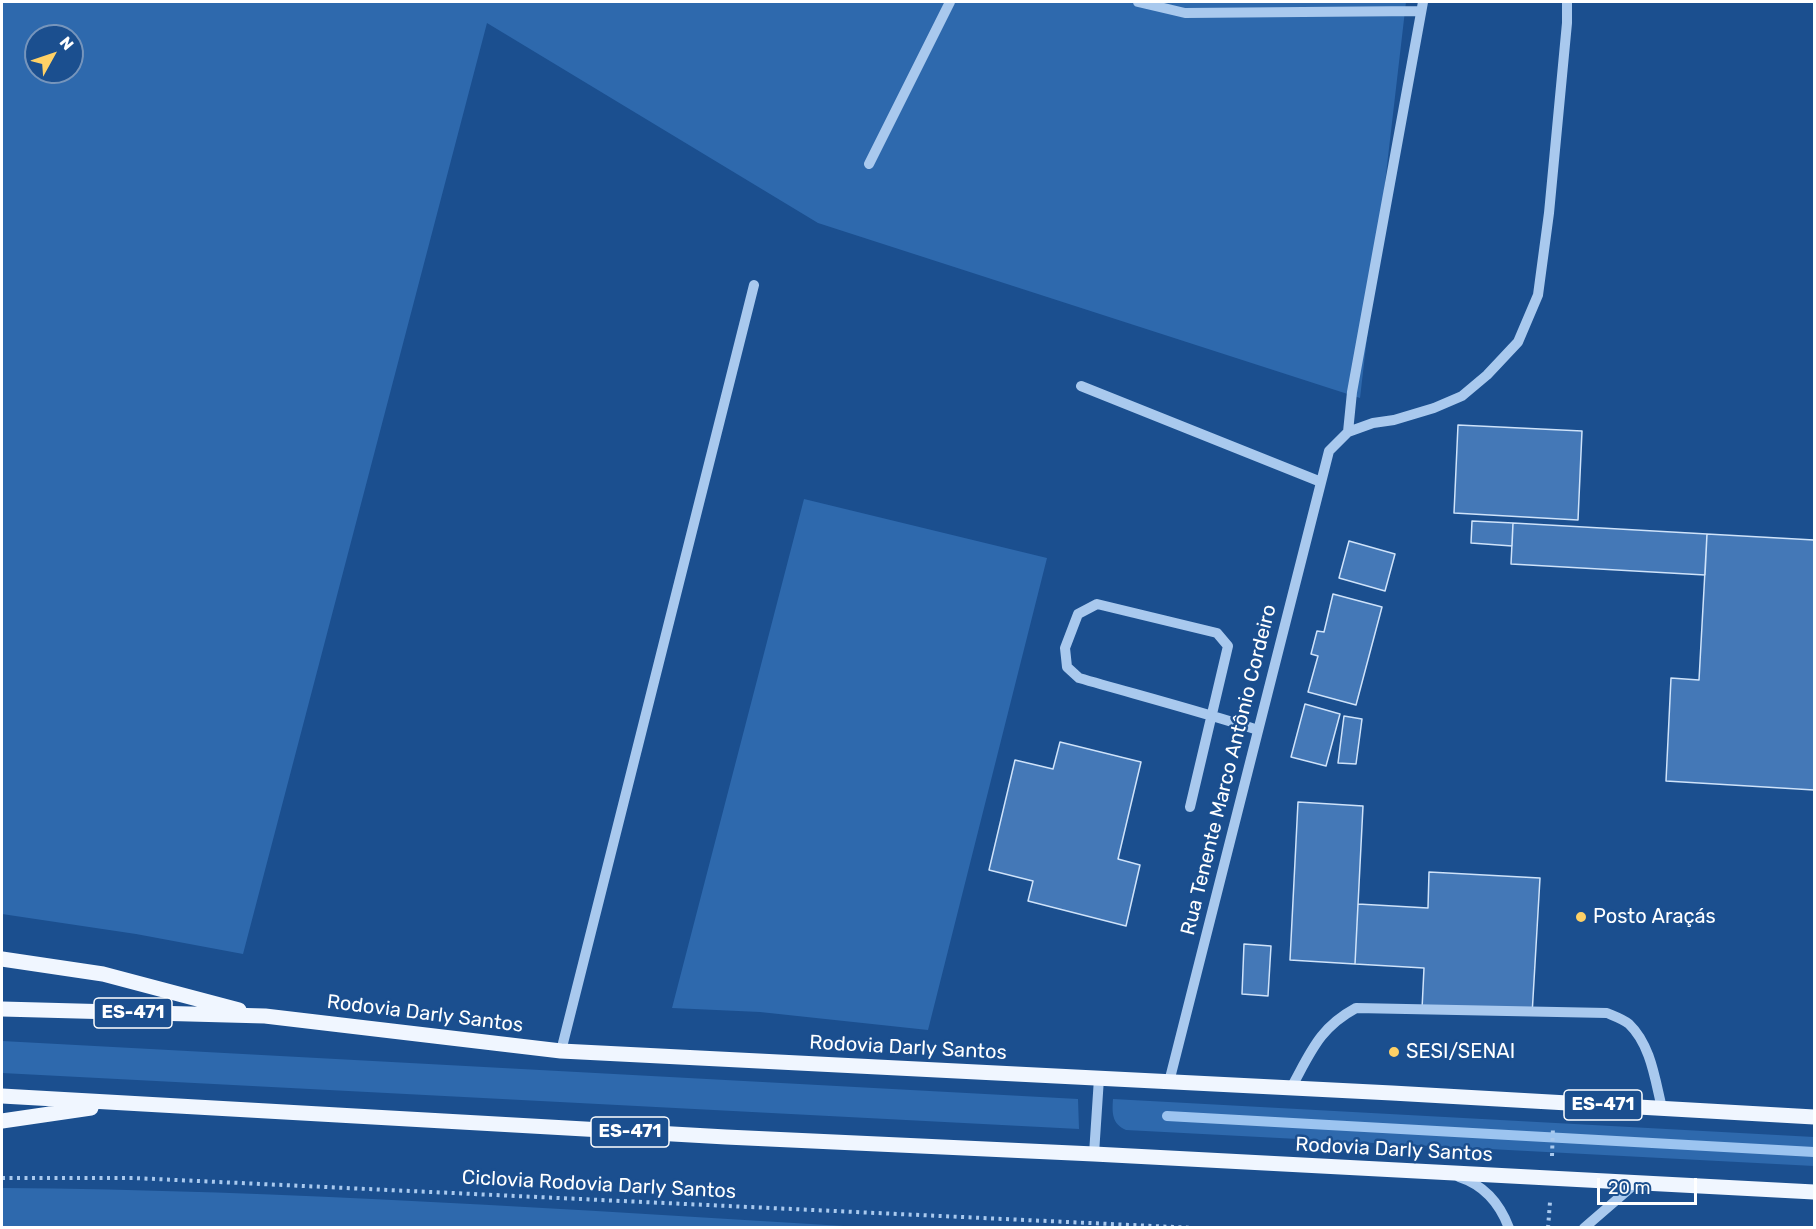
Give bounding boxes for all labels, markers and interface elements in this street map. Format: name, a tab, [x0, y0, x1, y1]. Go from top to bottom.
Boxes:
north arrow	[24, 24, 84, 84]
text: N	[56, 33, 78, 54]
street label: Rua Tenente Marco Antônio Cordeiro	[1176, 602, 1282, 938]
place label: Posto Araçás	[1593, 905, 1716, 929]
marker: Posto Araçás	[1574, 910, 1588, 924]
street label: Rodovia Darly Santos	[326, 990, 524, 1038]
road number: ES-471	[94, 998, 172, 1028]
street label: Rodovia Darly Santos	[809, 1031, 1007, 1065]
place label: SESI/SENAI	[1406, 1040, 1515, 1064]
marker: SESI/SENAI	[1387, 1045, 1401, 1059]
road number: ES-471	[1564, 1090, 1642, 1120]
road number: ES-471	[591, 1117, 669, 1147]
street label: Rodovia Darly Santos	[1295, 1133, 1493, 1167]
street label: Ciclovia Rodovia Darly Santos	[461, 1166, 737, 1204]
scale bar	[1600, 1166, 1700, 1204]
text: 20 m	[1608, 1177, 1650, 1199]

